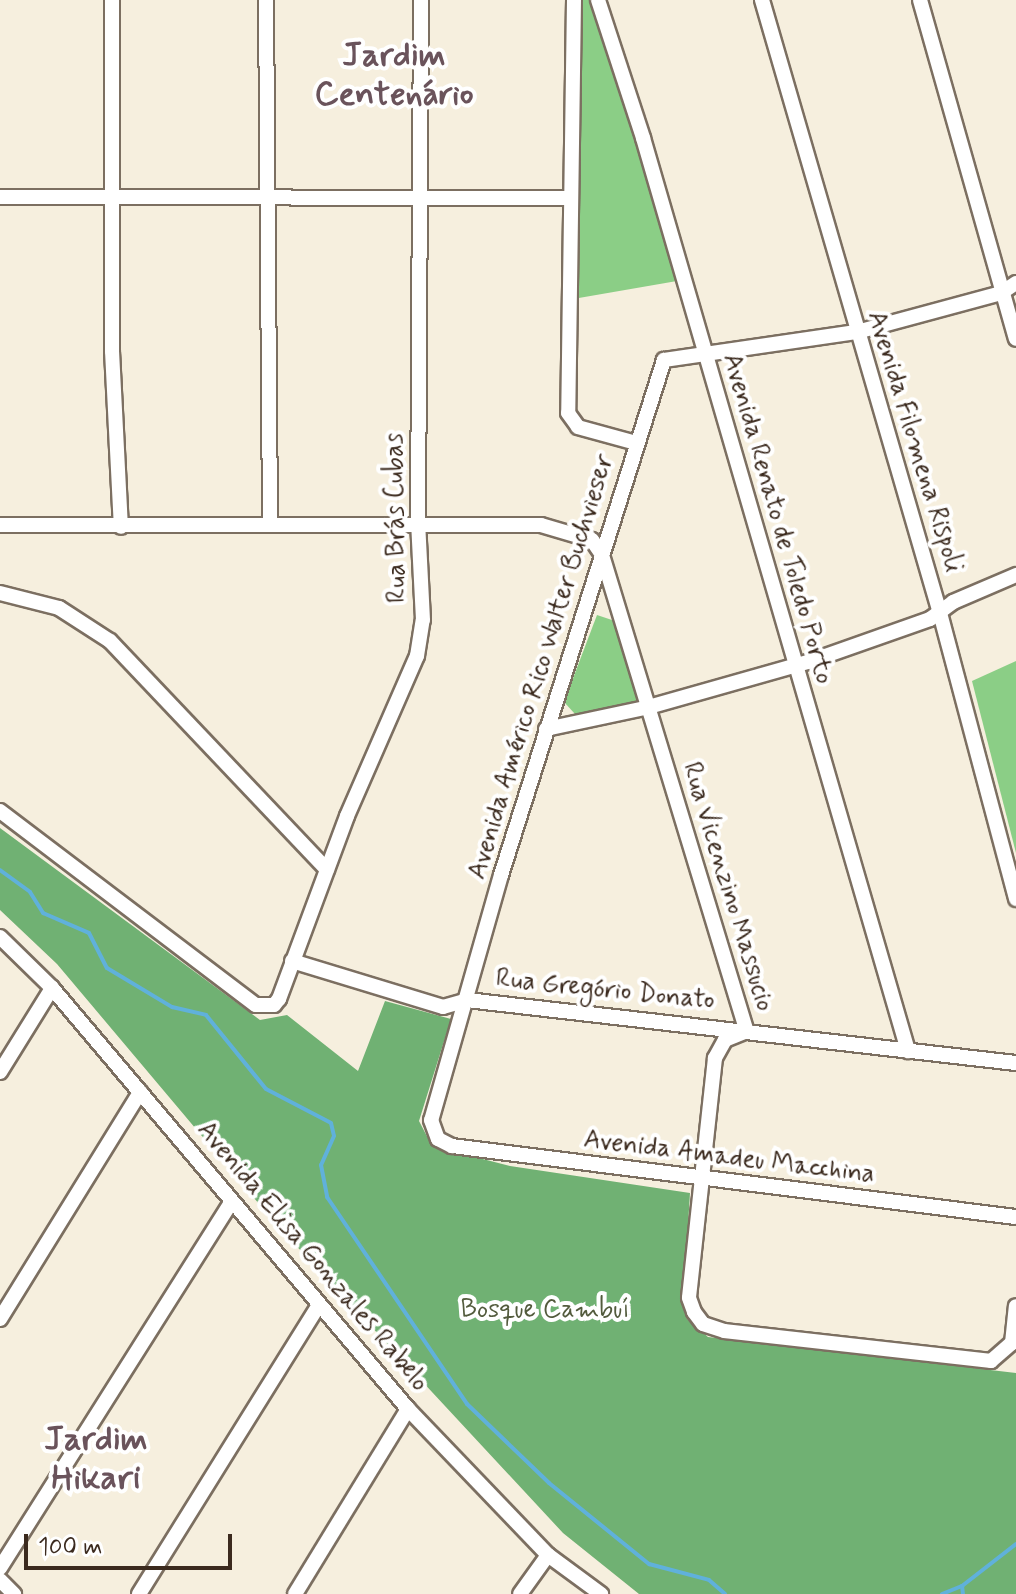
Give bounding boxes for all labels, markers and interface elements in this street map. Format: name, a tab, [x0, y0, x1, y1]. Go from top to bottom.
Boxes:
district label: Jardim Centenário	[314, 35, 474, 114]
street label: Avenida Filomena Rispoli	[859, 307, 969, 577]
street label: Avenida Renato de Toledo Porto	[716, 353, 838, 685]
street label: Rua Brás Cubas	[380, 431, 414, 605]
street label: Avenida Américo Rico Walter Buchvieser	[462, 450, 622, 884]
street label: Rua Vicenzino Massucio	[674, 759, 780, 1015]
street label: Rua Gregório Donato	[494, 964, 716, 1018]
street label: Avenida Elisa Gonzales Rabelo	[193, 1119, 431, 1395]
street label: Avenida Amadeu Macchina	[583, 1125, 875, 1191]
park label: Bosque Cambuí	[460, 1295, 630, 1327]
district label: Jardim Hikari	[44, 1419, 148, 1498]
scale bar	[28, 1518, 236, 1568]
text: 100 m	[38, 1532, 102, 1563]

